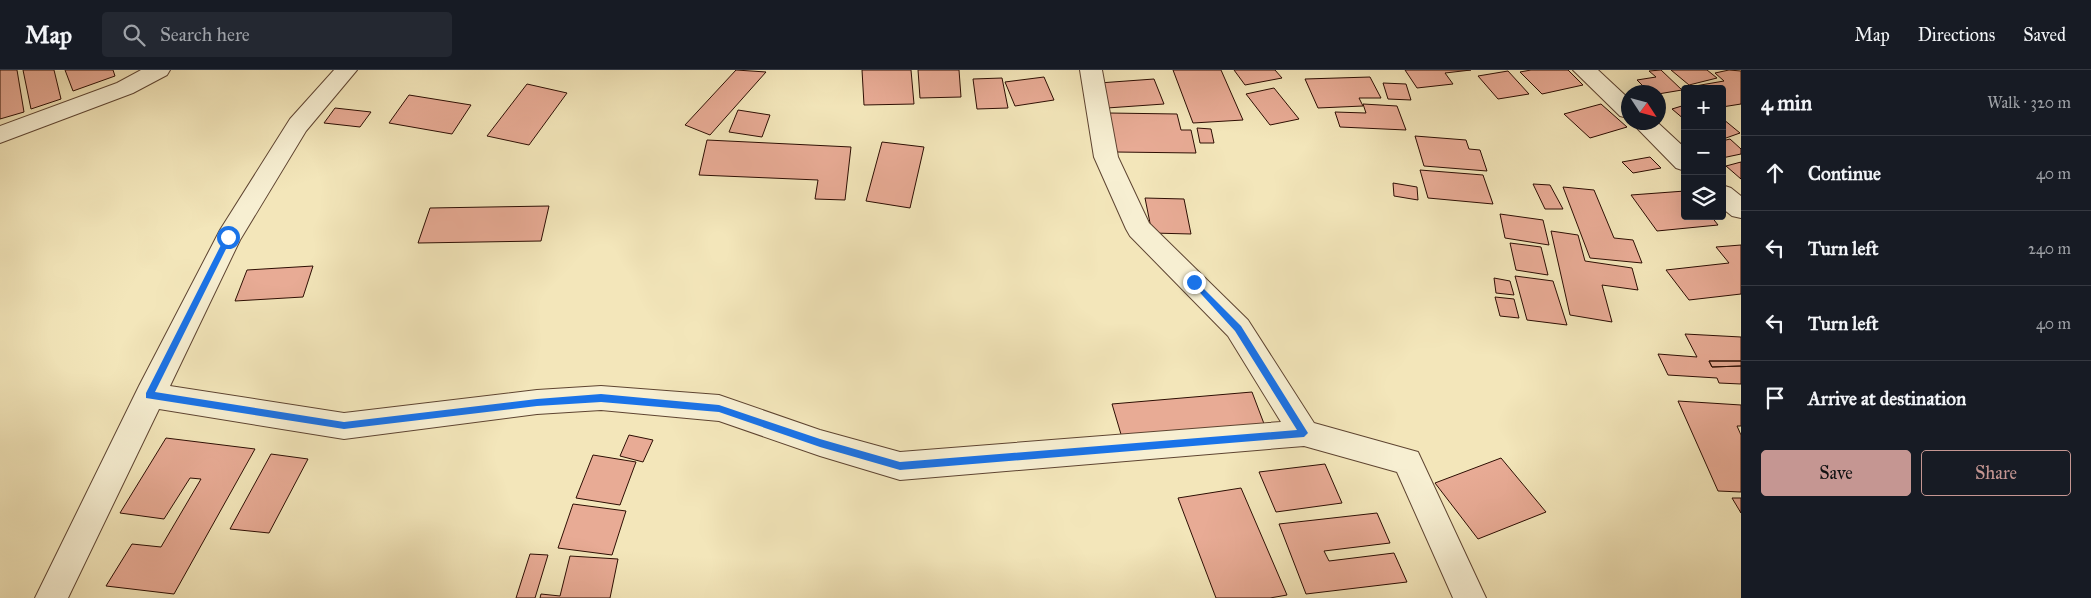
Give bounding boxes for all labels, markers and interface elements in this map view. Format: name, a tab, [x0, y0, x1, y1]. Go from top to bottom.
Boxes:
search box	[102, 12, 452, 57]
text: Map	[25, 20, 72, 50]
icon: search	[120, 21, 148, 49]
text: Search here	[160, 23, 250, 46]
text: Map	[1854, 24, 1890, 46]
text: Directions	[1918, 24, 1995, 46]
text: Saved	[2023, 24, 2066, 46]
north arrow	[1621, 85, 1666, 130]
map controls	[1681, 85, 1726, 220]
button: +	[1681, 85, 1726, 130]
text: 4 min	[1761, 90, 1812, 116]
text: Walk · 320 m	[1987, 93, 2071, 112]
button: −	[1681, 130, 1726, 175]
icon: ahead	[1761, 159, 1789, 187]
text: Continue	[1808, 162, 1881, 185]
text: 40 m	[2036, 164, 2071, 183]
button: layers	[1681, 175, 1726, 220]
route start	[217, 226, 240, 249]
icon: left	[1761, 234, 1789, 262]
text: Turn left	[1808, 237, 1878, 260]
text: 240 m	[2028, 239, 2071, 258]
route end	[1183, 271, 1206, 294]
icon: left	[1761, 309, 1789, 337]
text: Turn left	[1808, 312, 1878, 335]
text: 40 m	[2036, 314, 2071, 333]
icon: arrive	[1761, 384, 1789, 412]
text: Arrive at destination	[1808, 387, 1966, 410]
button: Save	[1761, 450, 1911, 496]
button: Share	[1921, 450, 2071, 496]

